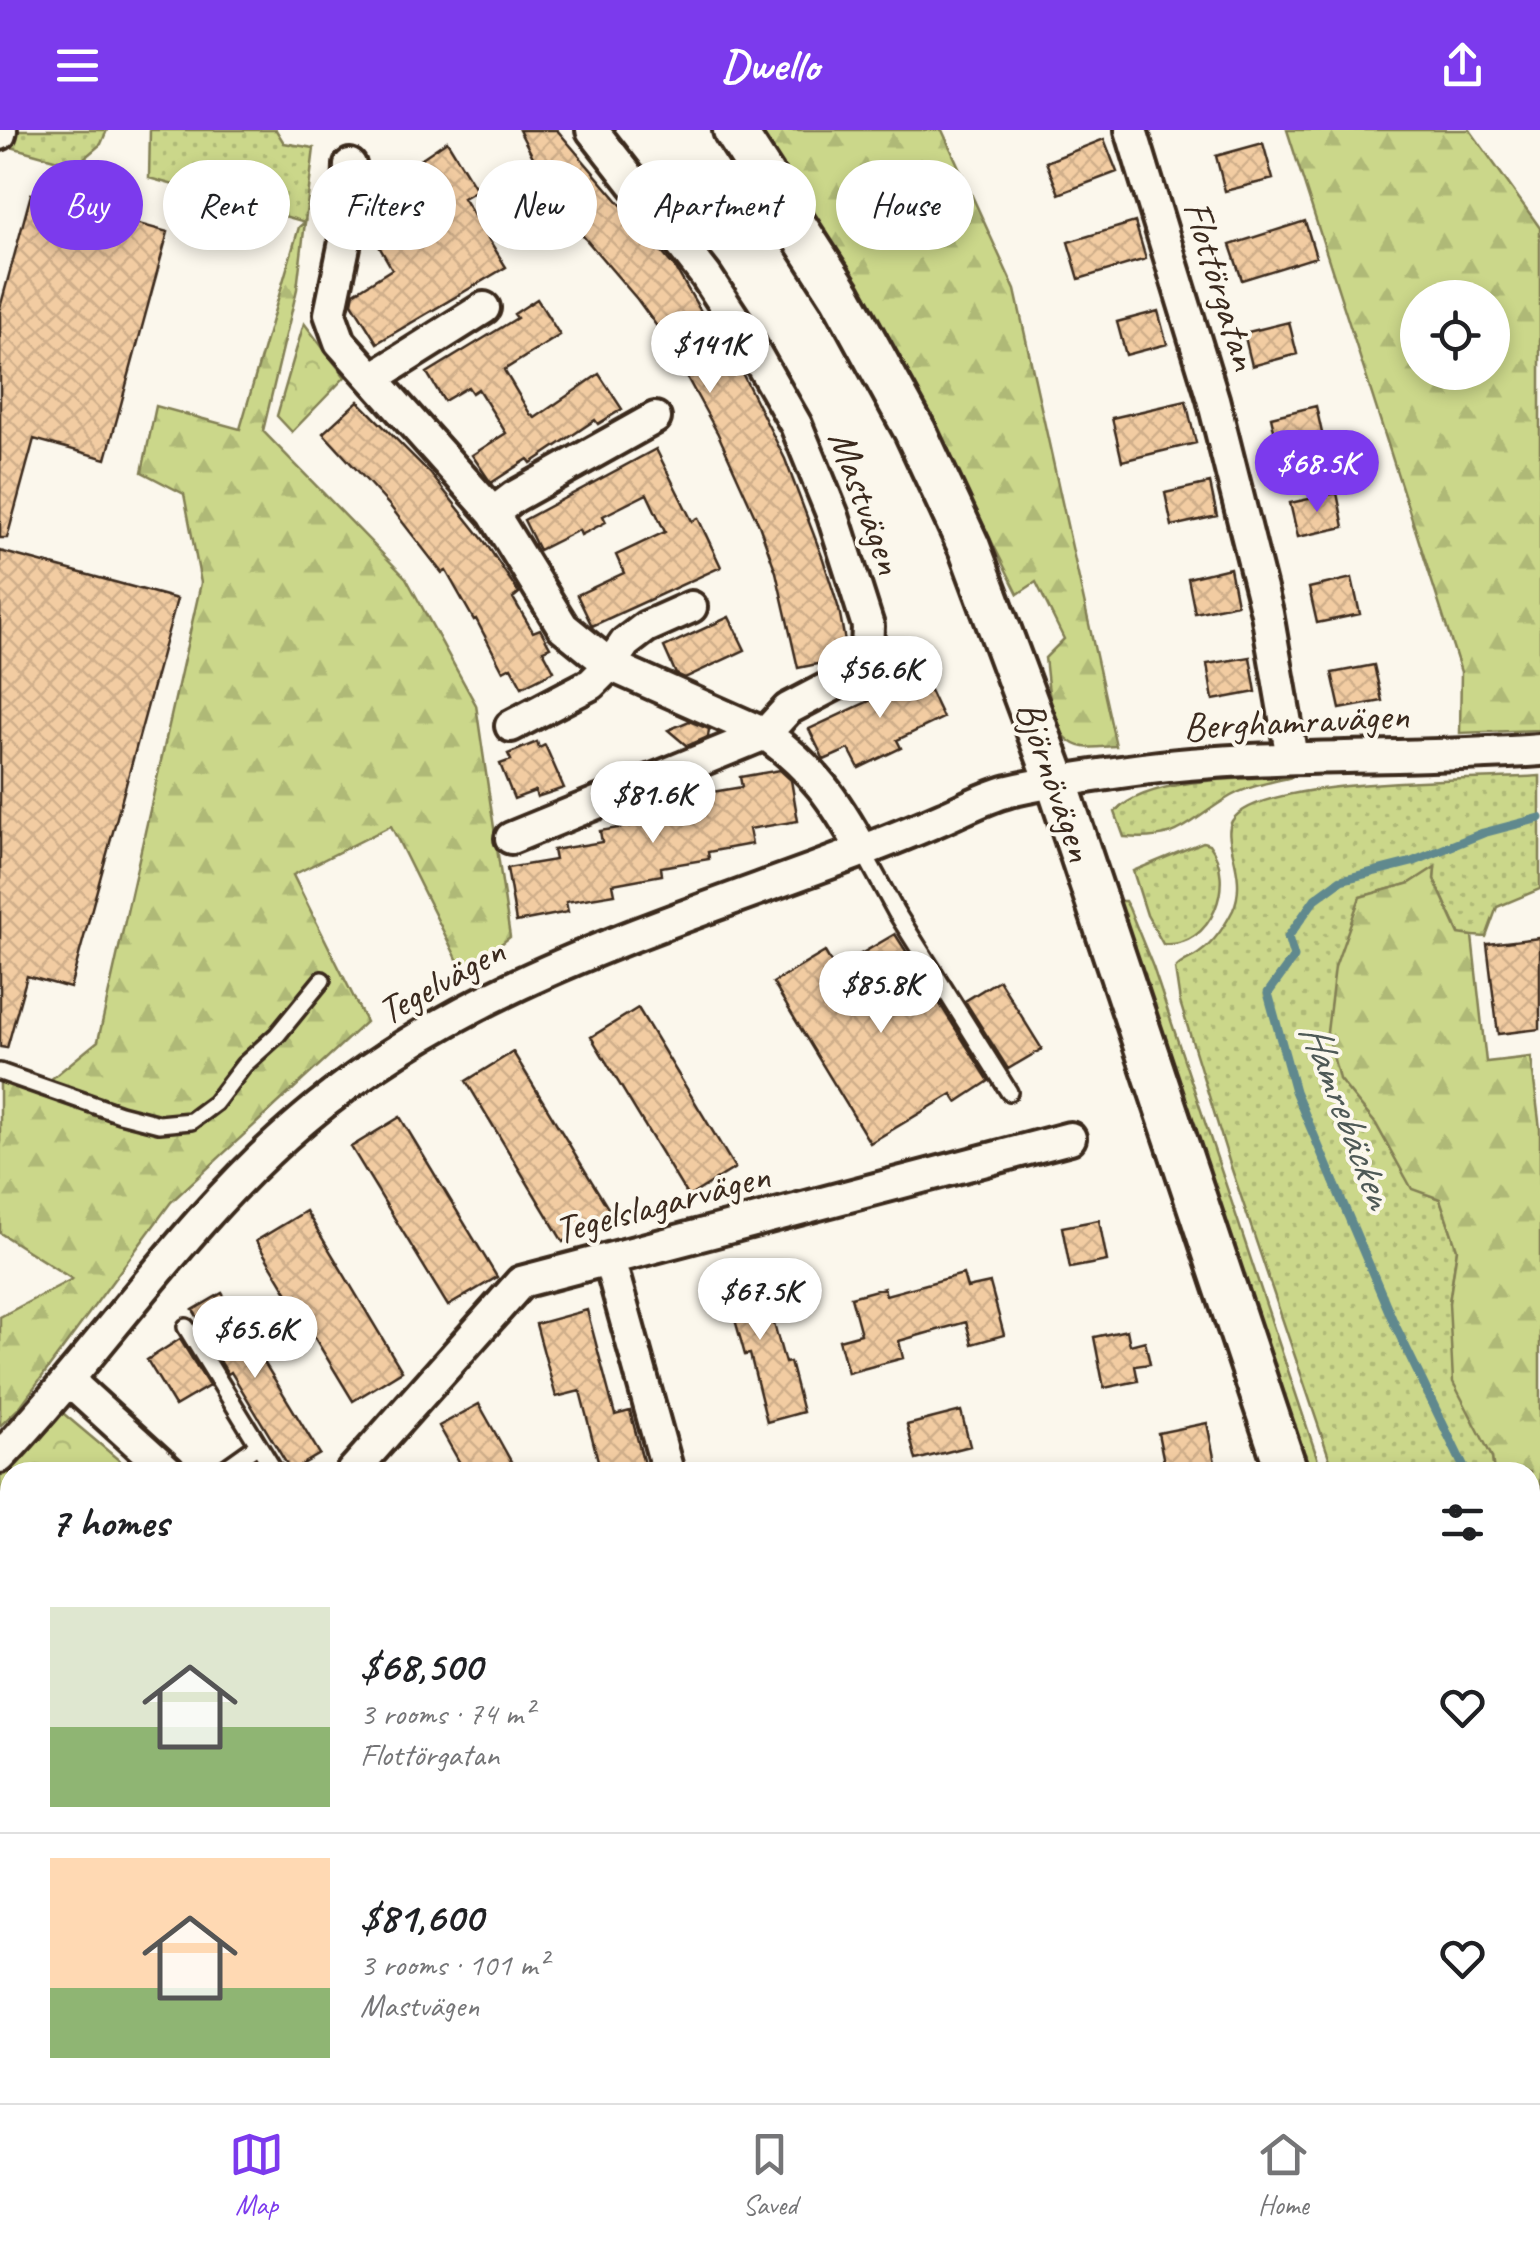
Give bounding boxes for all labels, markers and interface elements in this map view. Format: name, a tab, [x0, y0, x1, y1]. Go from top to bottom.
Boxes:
text: Dwello	[721, 37, 819, 94]
icon: menu	[50, 38, 105, 93]
icon: share	[1435, 38, 1490, 93]
chip: Buy	[30, 160, 143, 250]
chip: Rent	[163, 160, 290, 250]
chip: Filters	[310, 160, 456, 250]
chip: New	[476, 160, 597, 250]
chip: Apartment	[617, 160, 816, 250]
chip: House	[836, 160, 974, 250]
street label: Flottörgatan	[1172, 195, 1271, 376]
map controls	[1400, 280, 1510, 390]
button: locate	[1400, 280, 1510, 390]
pin: $141K	[640, 311, 780, 396]
text: $141K	[673, 323, 747, 364]
street label: Mastvägen	[817, 423, 915, 582]
pin: $68.5K	[1236, 430, 1398, 515]
text: $68.5K	[1277, 442, 1357, 483]
pin: $56.6K	[799, 636, 961, 721]
text: $56.6K	[839, 648, 921, 689]
street label: Berghamravägen	[1182, 690, 1411, 752]
street label: Björnövägen	[1004, 694, 1106, 869]
pin: $81.6K	[572, 761, 734, 846]
text: $81.6K	[613, 773, 693, 814]
street label: Tegelvägen	[369, 925, 514, 1036]
pin: $85.8K	[800, 951, 962, 1036]
text: $85.8K	[841, 963, 921, 1004]
water label: Hamrebäcken	[1288, 1015, 1408, 1219]
street label: Tegelslagarvägen	[549, 1150, 776, 1256]
pin: $67.5K	[679, 1258, 841, 1343]
text: $67.5K	[720, 1270, 800, 1311]
pin: $65.6K	[174, 1296, 336, 1381]
text: $65.6K	[214, 1308, 296, 1349]
icon: filters	[1435, 1495, 1490, 1550]
text: 7 homes	[50, 1496, 168, 1549]
text: $68,500	[360, 1640, 482, 1693]
icon: home	[130, 1647, 250, 1767]
icon: heart	[1435, 1680, 1490, 1735]
text: 3 rooms · 74 m²	[360, 1693, 533, 1734]
text: Flottörgatan	[360, 1734, 499, 1775]
text: $81,600	[360, 1891, 483, 1944]
icon: home	[130, 1898, 250, 2018]
icon: heart	[1435, 1931, 1490, 1986]
text: 3 rooms · 101 m²	[360, 1944, 547, 1985]
text: Mastvägen	[360, 1985, 479, 2026]
tab: Map	[229, 2127, 284, 2222]
tab: Saved	[742, 2127, 797, 2222]
tab: Home	[1256, 2127, 1311, 2222]

